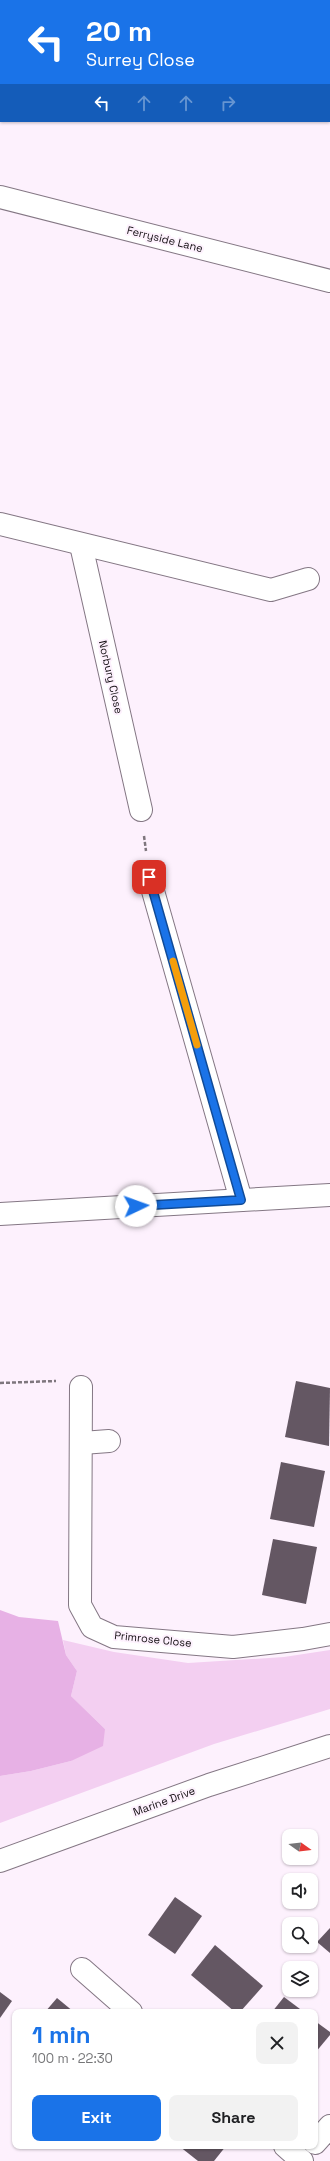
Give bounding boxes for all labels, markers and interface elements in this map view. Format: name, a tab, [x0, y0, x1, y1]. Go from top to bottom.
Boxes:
text: 20 m	[86, 13, 152, 49]
icon: left	[20, 16, 72, 68]
text: Surrey Close	[86, 48, 195, 71]
icon: left	[91, 92, 113, 114]
icon: ahead	[133, 92, 155, 114]
icon: ahead	[175, 92, 197, 114]
icon: right	[217, 92, 239, 114]
street label: Ferryside Lane	[126, 223, 204, 255]
street label: Norbury Close	[96, 639, 126, 715]
pin	[132, 860, 166, 894]
icon: arrive	[138, 866, 160, 888]
position arrow	[115, 1185, 157, 1227]
street label: Primrose Close	[114, 1628, 192, 1650]
street label: Marine Drive	[131, 1783, 197, 1819]
north arrow	[282, 1829, 318, 1865]
map controls	[282, 1829, 318, 1997]
button: sound	[282, 1873, 318, 1909]
button: search	[282, 1917, 318, 1953]
button: layers	[282, 1961, 318, 1997]
text: 1 min	[32, 2019, 91, 2050]
button: close	[256, 2022, 298, 2064]
text: 100 m · 22:30	[32, 2050, 113, 2067]
button: Exit	[32, 2095, 161, 2141]
button: Share	[169, 2095, 298, 2141]

